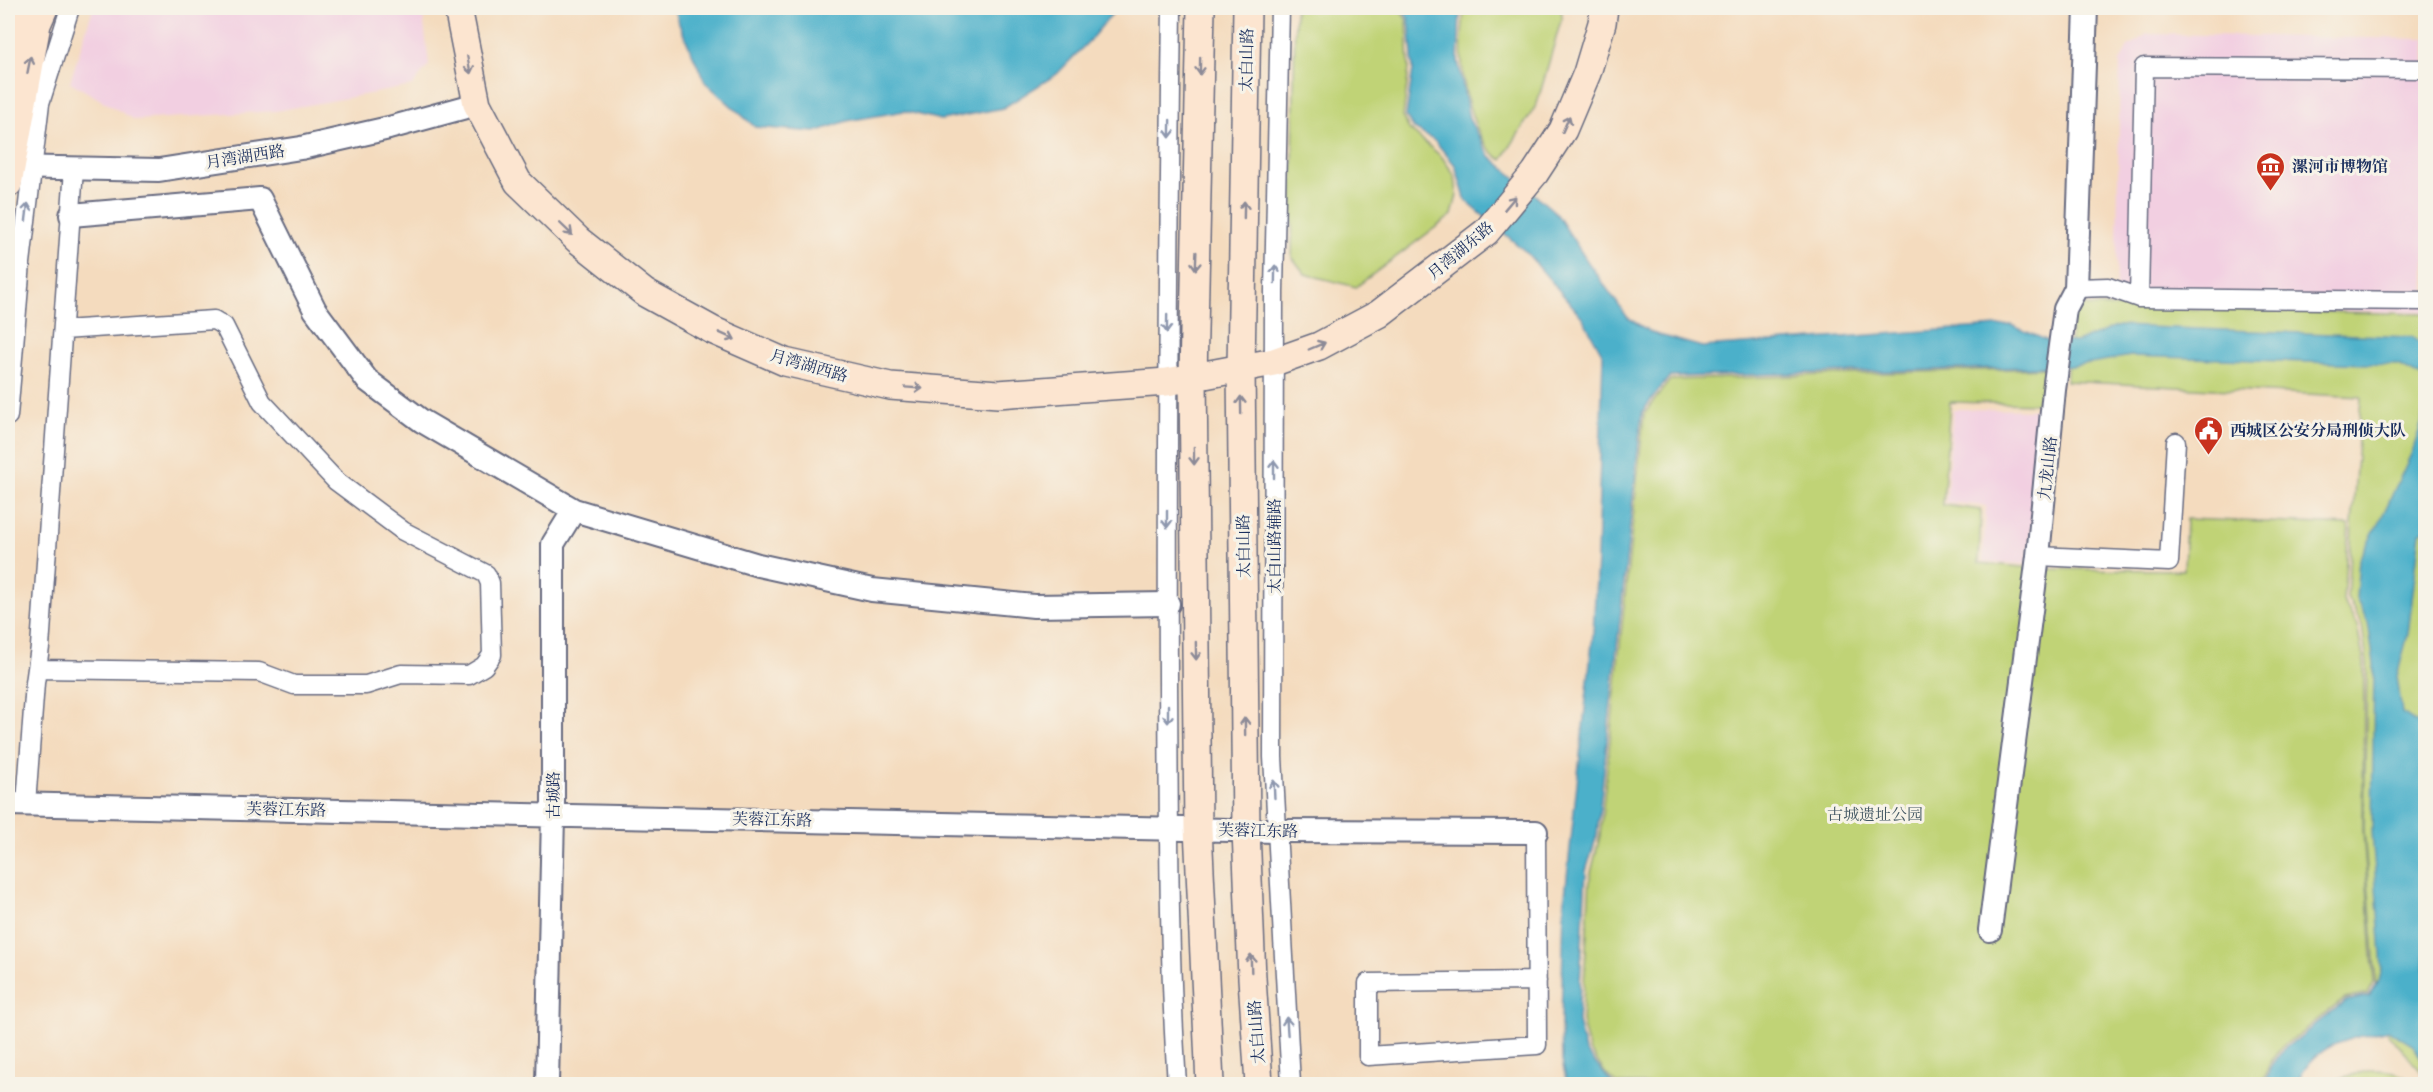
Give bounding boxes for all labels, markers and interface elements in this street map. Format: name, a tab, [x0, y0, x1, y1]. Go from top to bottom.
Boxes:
street label: 太白山路	[1235, 28, 1257, 92]
one-way arrow	[24, 55, 35, 75]
one-way arrow	[464, 55, 475, 74]
one-way arrow	[1195, 55, 1206, 75]
one-way arrow	[1560, 115, 1572, 133]
one-way arrow	[1164, 118, 1176, 138]
street label: 月湾湖西路	[204, 140, 286, 172]
museum icon: 漯河市博物馆	[2255, 150, 2287, 192]
place label: 漯河市博物馆	[2292, 156, 2388, 176]
one-way arrow	[1504, 195, 1517, 211]
one-way arrow	[1238, 201, 1249, 221]
one-way arrow	[22, 202, 33, 222]
street label: 月湾湖东路	[1423, 217, 1497, 283]
one-way arrow	[559, 221, 574, 236]
one-way arrow	[1191, 250, 1202, 270]
one-way arrow	[1269, 264, 1281, 284]
one-way arrow	[1162, 313, 1173, 333]
one-way arrow	[718, 331, 736, 343]
one-way arrow	[1307, 340, 1325, 351]
street label: 月湾湖西路	[768, 344, 850, 386]
one-way arrow	[904, 383, 924, 394]
one-way arrow	[1235, 396, 1247, 416]
public building icon: 西城区公安分局刑侦大队	[2193, 414, 2225, 456]
place label: 西城区公安分局刑侦大队	[2230, 420, 2406, 440]
street label: 九龙山路	[2034, 435, 2060, 501]
one-way arrow	[1188, 445, 1200, 465]
one-way arrow	[1268, 459, 1280, 479]
street label: 太白山路辅路	[1264, 498, 1284, 594]
one-way arrow	[1161, 508, 1173, 528]
street label: 太白山路	[1232, 514, 1254, 578]
one-way arrow	[1190, 640, 1202, 660]
one-way arrow	[1163, 703, 1174, 723]
one-way arrow	[1239, 717, 1251, 737]
street label: 古城路	[543, 771, 563, 819]
one-way arrow	[1269, 780, 1280, 800]
street label: 芙蓉江东路	[246, 798, 326, 820]
park label: 古城遗址公园	[1827, 804, 1923, 824]
street label: 芙蓉江东路	[732, 808, 812, 830]
street label: 芙蓉江东路	[1218, 819, 1298, 841]
one-way arrow	[1246, 954, 1257, 974]
street label: 太白山路	[1244, 999, 1268, 1065]
one-way arrow	[1281, 1017, 1292, 1037]

